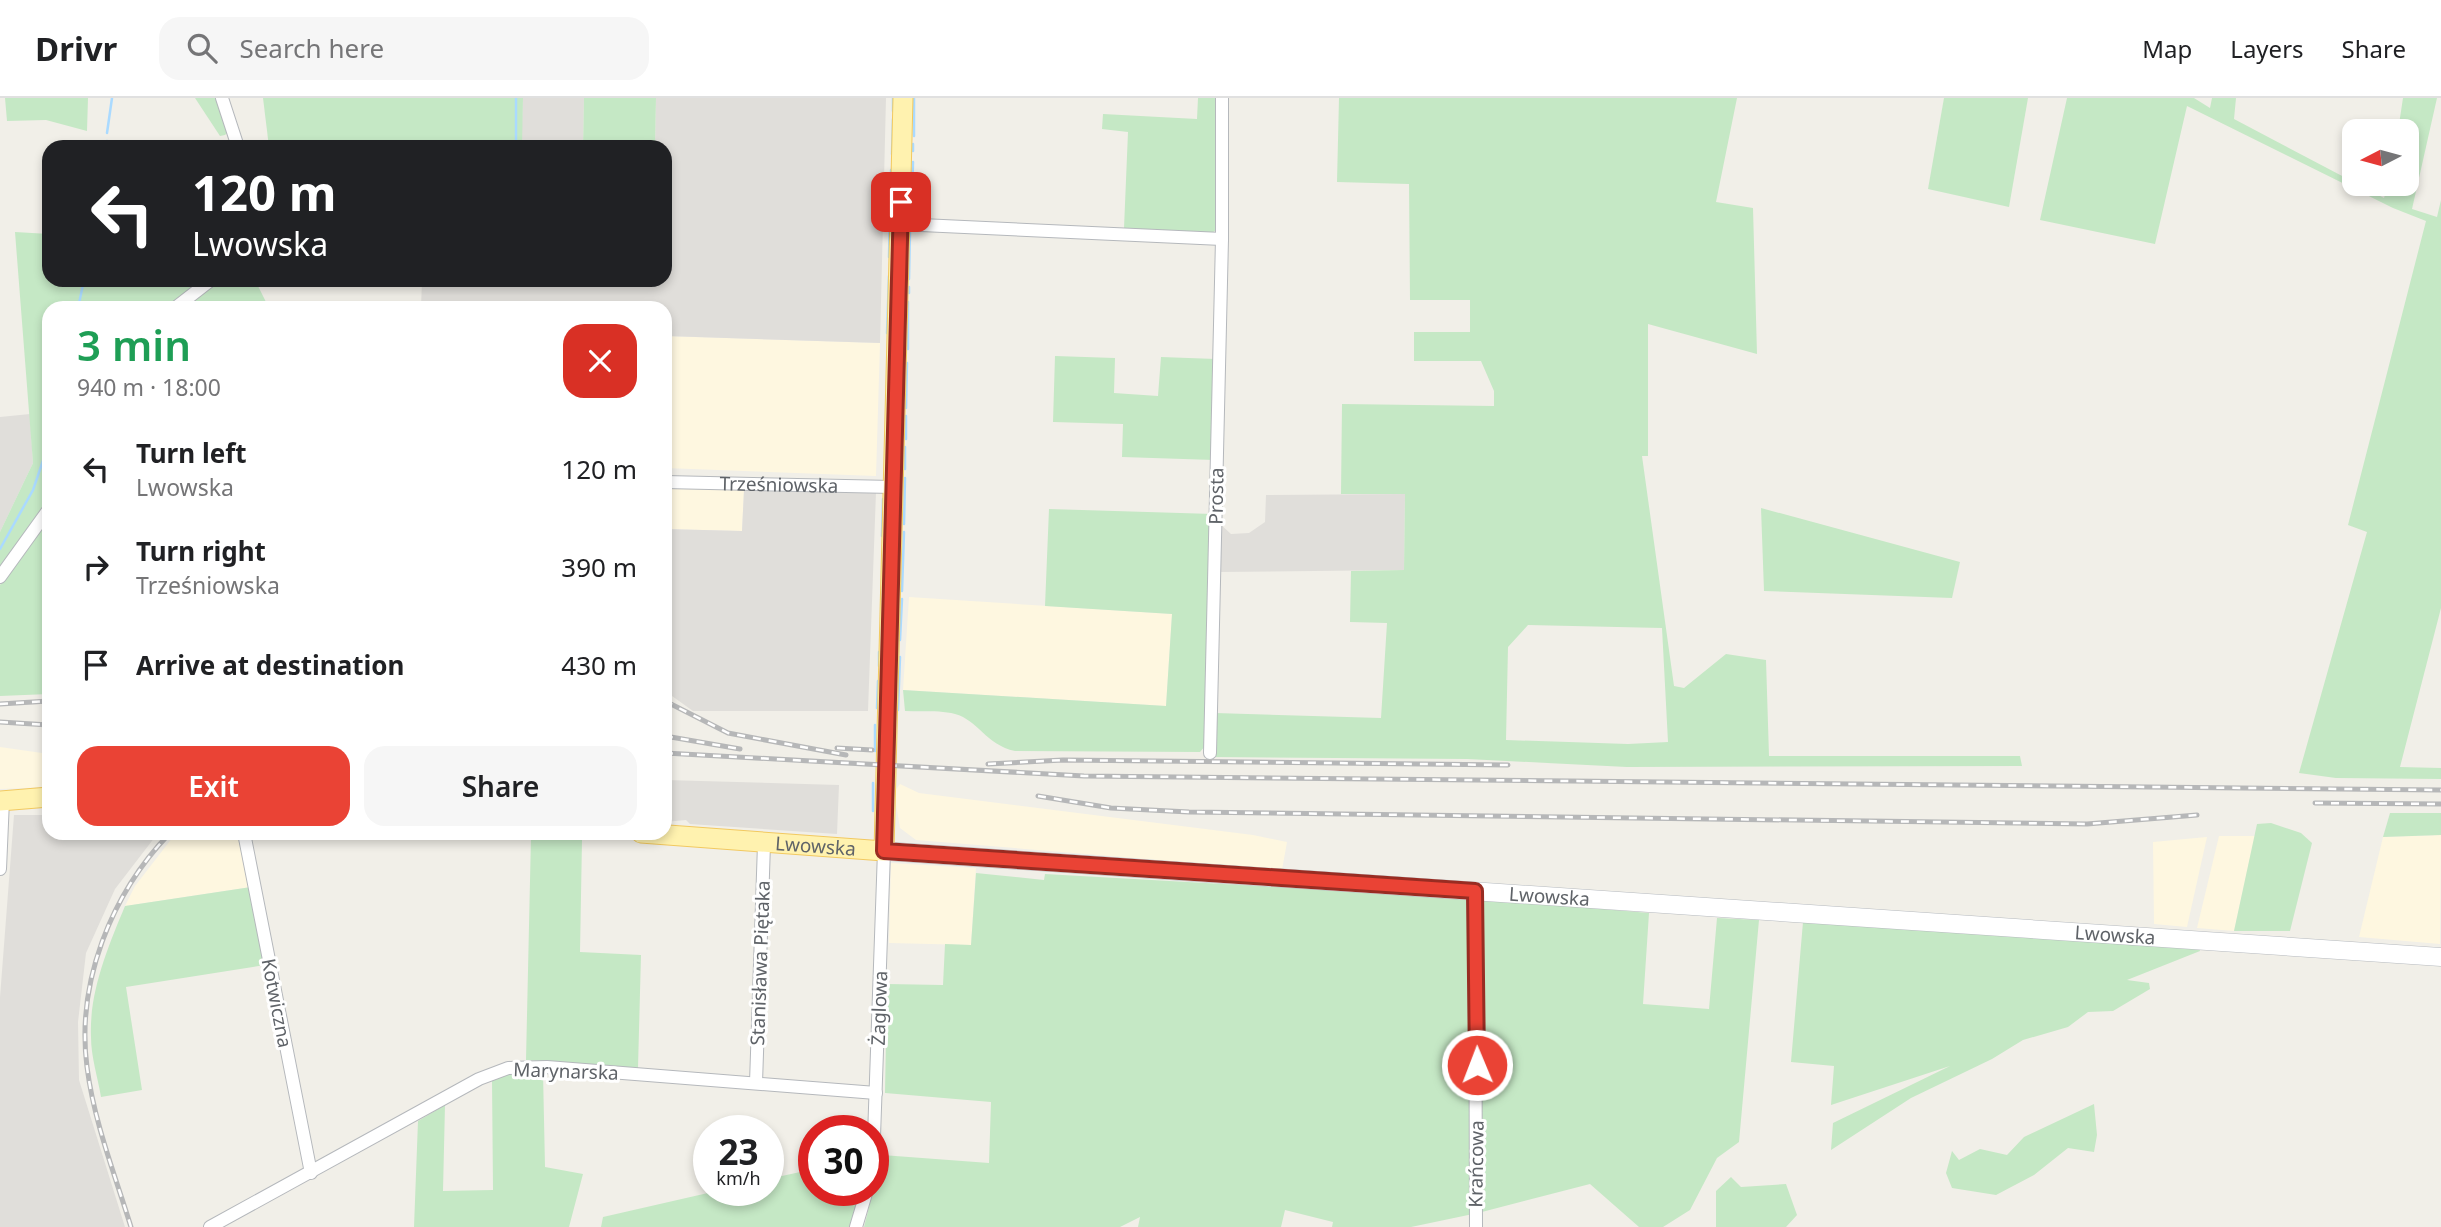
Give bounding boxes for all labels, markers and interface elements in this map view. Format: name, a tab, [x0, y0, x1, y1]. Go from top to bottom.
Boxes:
search box	[159, 17, 649, 80]
text: Drivr	[35, 26, 117, 71]
icon: search	[183, 29, 221, 67]
text: Search here	[239, 30, 384, 66]
text: Map	[2142, 32, 2192, 65]
text: Layers	[2230, 32, 2304, 65]
text: Share	[2342, 32, 2406, 65]
north arrow	[2342, 119, 2418, 196]
map controls	[2342, 119, 2419, 196]
text: 120 m	[192, 159, 337, 225]
icon: left	[77, 168, 168, 259]
pin	[871, 172, 931, 232]
icon: arrive	[882, 183, 920, 221]
text: Lwowska	[192, 222, 328, 265]
text: 3 min	[77, 316, 191, 373]
button: close	[563, 324, 637, 398]
text: 940 m · 18:00	[77, 371, 221, 403]
text: Turn left	[136, 435, 247, 471]
icon: left	[77, 450, 115, 488]
text: 120 m	[561, 451, 637, 487]
street label: Prosta	[1203, 467, 1229, 525]
street label: Trześniowska	[719, 470, 839, 499]
text: Lwowska	[136, 471, 234, 503]
text: Turn right	[136, 533, 266, 569]
icon: right	[77, 548, 115, 586]
text: 390 m	[561, 549, 637, 585]
text: Trześniowska	[136, 569, 280, 601]
icon: arrive	[77, 646, 115, 684]
text: Arrive at destination	[136, 647, 405, 683]
text: 430 m	[561, 647, 637, 683]
button: Exit	[77, 746, 350, 826]
button: Share	[364, 746, 637, 826]
street label: Lwowska	[774, 830, 857, 862]
street label: Stanisława Piętaka	[744, 880, 776, 1046]
street label: Lwowska	[1508, 881, 1591, 912]
street label: Lwowska	[2074, 919, 2156, 951]
street label: Kotwiczna	[256, 956, 298, 1050]
street label: Żaglowa	[865, 970, 893, 1046]
position arrow	[1440, 1028, 1514, 1102]
street label: Marynarska	[513, 1056, 619, 1086]
speed limit sign: 30	[798, 1115, 889, 1206]
street label: Krańcowa	[1462, 1120, 1490, 1208]
text: 23	[718, 1128, 759, 1175]
text: km/h	[716, 1166, 761, 1190]

